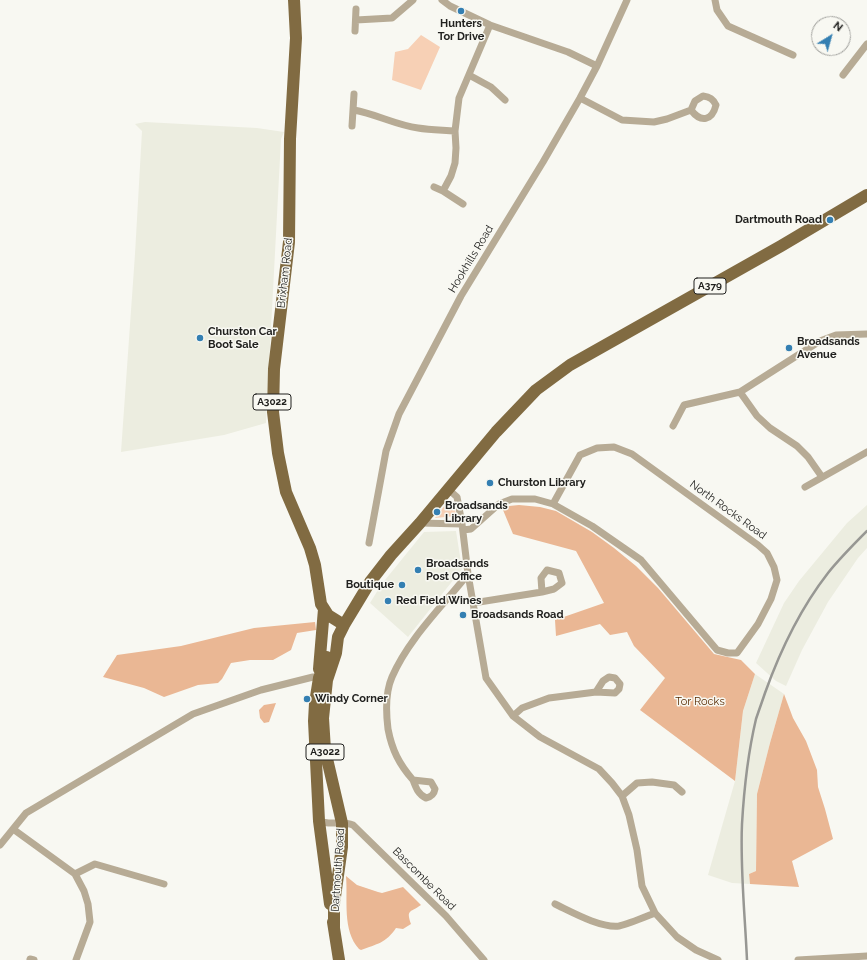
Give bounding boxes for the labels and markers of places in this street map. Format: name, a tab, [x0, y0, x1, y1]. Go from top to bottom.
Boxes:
marker: Hunters Tor Drive	[456, 6, 466, 16]
place label: Hunters Tor Drive	[438, 17, 484, 43]
place label: Dartmouth Road	[735, 213, 822, 227]
marker: Dartmouth Road	[825, 215, 835, 225]
place label: Churston Car Boot Sale	[208, 325, 277, 351]
marker: Churston Car Boot Sale	[195, 333, 205, 343]
place label: Broadsands Avenue	[797, 335, 860, 361]
marker: Broadsands Avenue	[784, 343, 794, 353]
place label: Churston Library	[498, 476, 586, 490]
marker: Churston Library	[485, 478, 495, 488]
place label: Broadsands Library	[445, 499, 508, 525]
marker: Broadsands Library	[432, 507, 442, 517]
place label: Broadsands Post Office	[426, 557, 489, 583]
marker: Broadsands Post Office	[413, 565, 423, 575]
place label: Boutique	[346, 578, 394, 592]
marker: Boutique	[397, 580, 407, 590]
place label: Red Field Wines	[396, 594, 481, 608]
marker: Red Field Wines	[383, 596, 393, 606]
place label: Broadsands Road	[471, 608, 563, 622]
marker: Broadsands Road	[458, 610, 468, 620]
place label: Windy Corner	[315, 692, 388, 706]
marker: Windy Corner	[302, 694, 312, 704]

